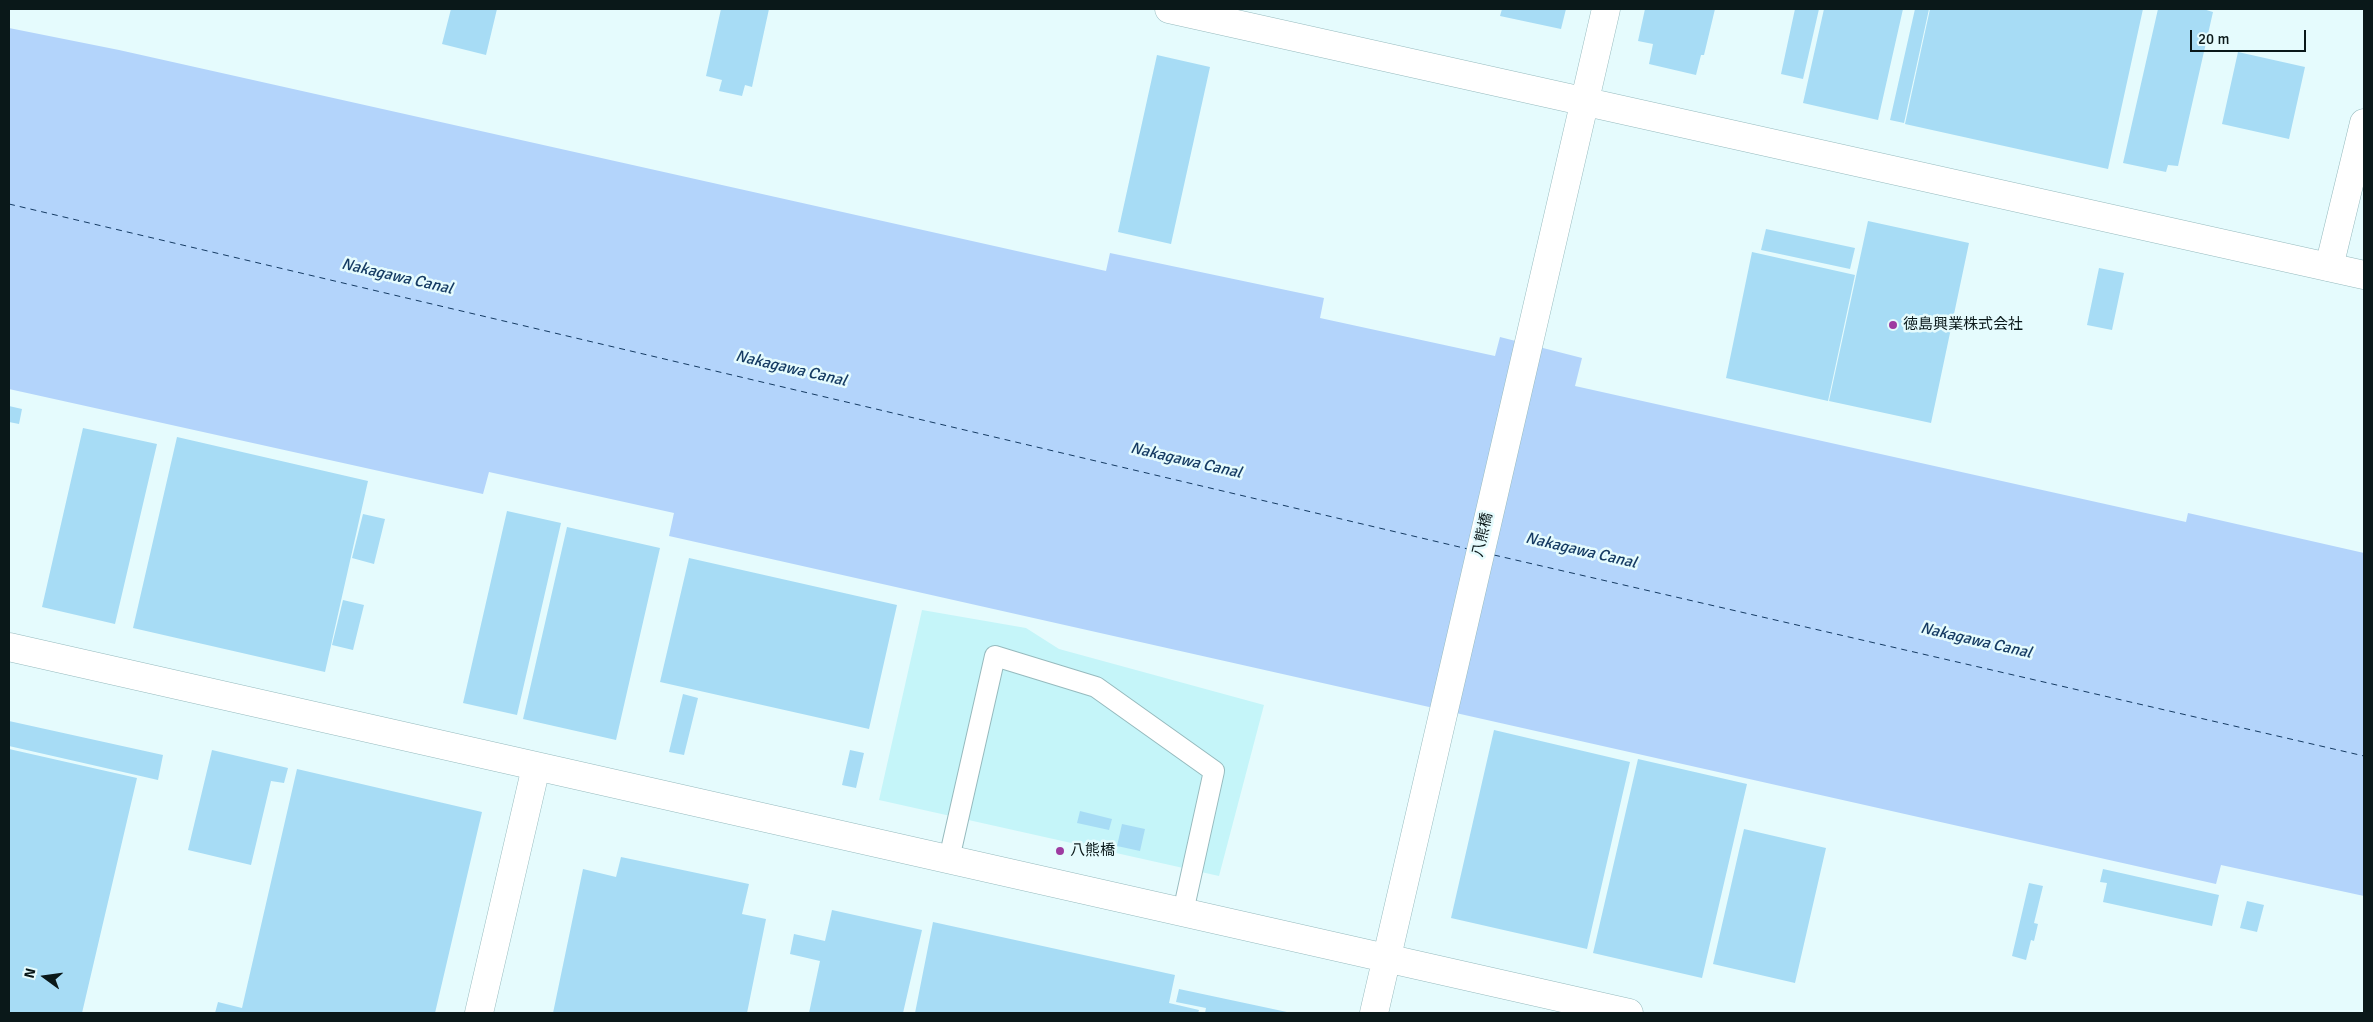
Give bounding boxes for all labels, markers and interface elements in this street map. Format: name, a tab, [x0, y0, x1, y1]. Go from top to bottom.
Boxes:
scale bar	[2193, 20, 2309, 52]
text: 20 m	[2198, 30, 2229, 48]
water label: Nakagawa Canal	[339, 255, 455, 299]
place label: 徳島興業株式会社	[1903, 316, 2023, 334]
marker: 徳島興業株式会社	[1887, 319, 1899, 331]
water label: Nakagawa Canal	[733, 347, 849, 391]
water label: Nakagawa Canal	[1128, 439, 1244, 483]
street label: 八熊橋	[1469, 511, 1497, 559]
water label: Nakagawa Canal	[1523, 529, 1639, 573]
water label: Nakagawa Canal	[1918, 619, 2034, 663]
place label: 八熊橋	[1070, 842, 1115, 860]
marker: 八熊橋	[1054, 845, 1066, 857]
north arrow	[20, 952, 70, 1002]
text: N	[21, 966, 39, 980]

